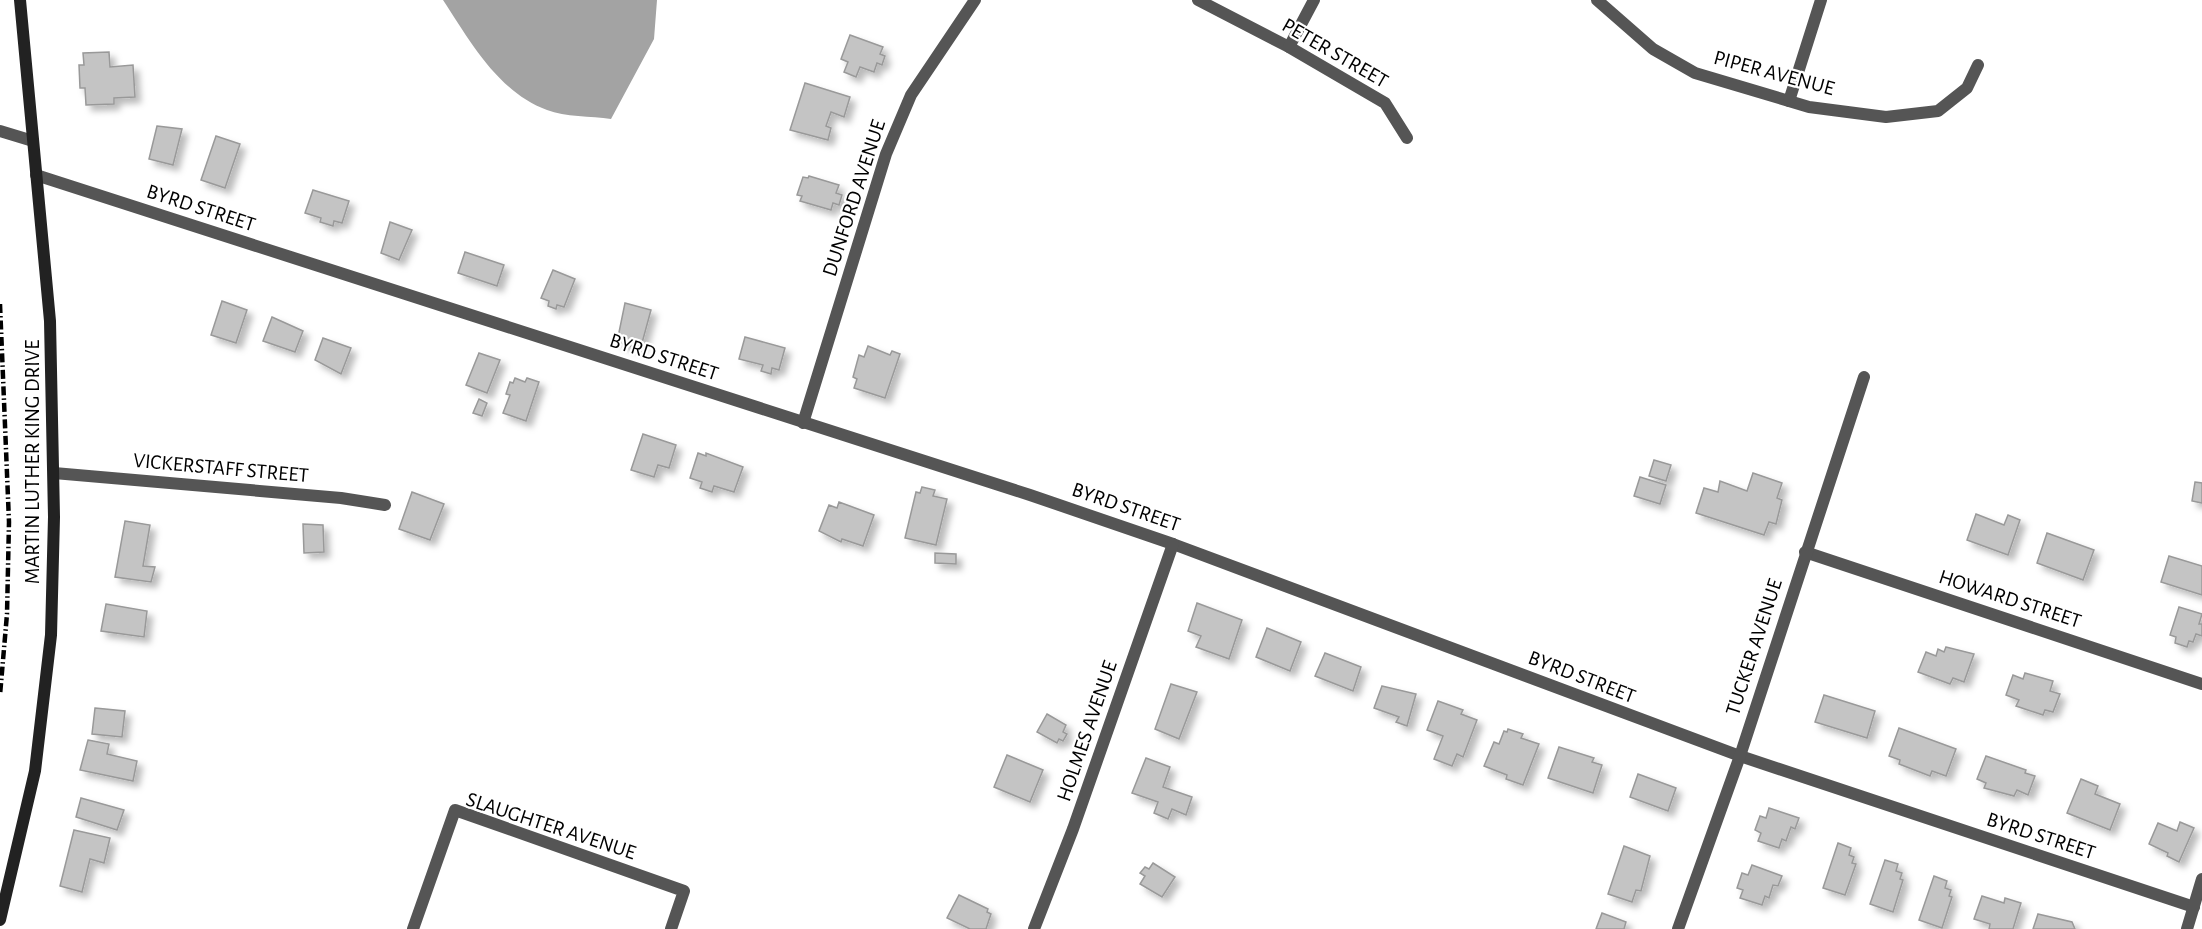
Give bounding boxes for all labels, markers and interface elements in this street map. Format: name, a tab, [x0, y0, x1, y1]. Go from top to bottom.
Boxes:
street label: PETER STREET	[1278, 14, 1392, 92]
street label: PIPER AVENUE	[1711, 47, 1837, 99]
street label: DUNFORD AVENUE	[819, 117, 889, 279]
street label: BYRD STREET	[144, 181, 258, 235]
street label: BYRD STREET	[607, 330, 721, 384]
street label: MARTIN LUTHER KING DRIVE	[22, 340, 43, 584]
street label: VICKERSTAFF STREET	[132, 450, 310, 486]
street label: BYRD STREET	[1069, 479, 1183, 535]
street label: HOWARD STREET	[1936, 566, 2084, 632]
street label: TUCKER AVENUE	[1722, 576, 1786, 718]
street label: BYRD STREET	[1525, 647, 1639, 707]
street label: HOLMES AVENUE	[1053, 658, 1121, 804]
street label: SLAUGHTER AVENUE	[464, 789, 638, 863]
street label: BYRD STREET	[1984, 809, 2098, 863]

